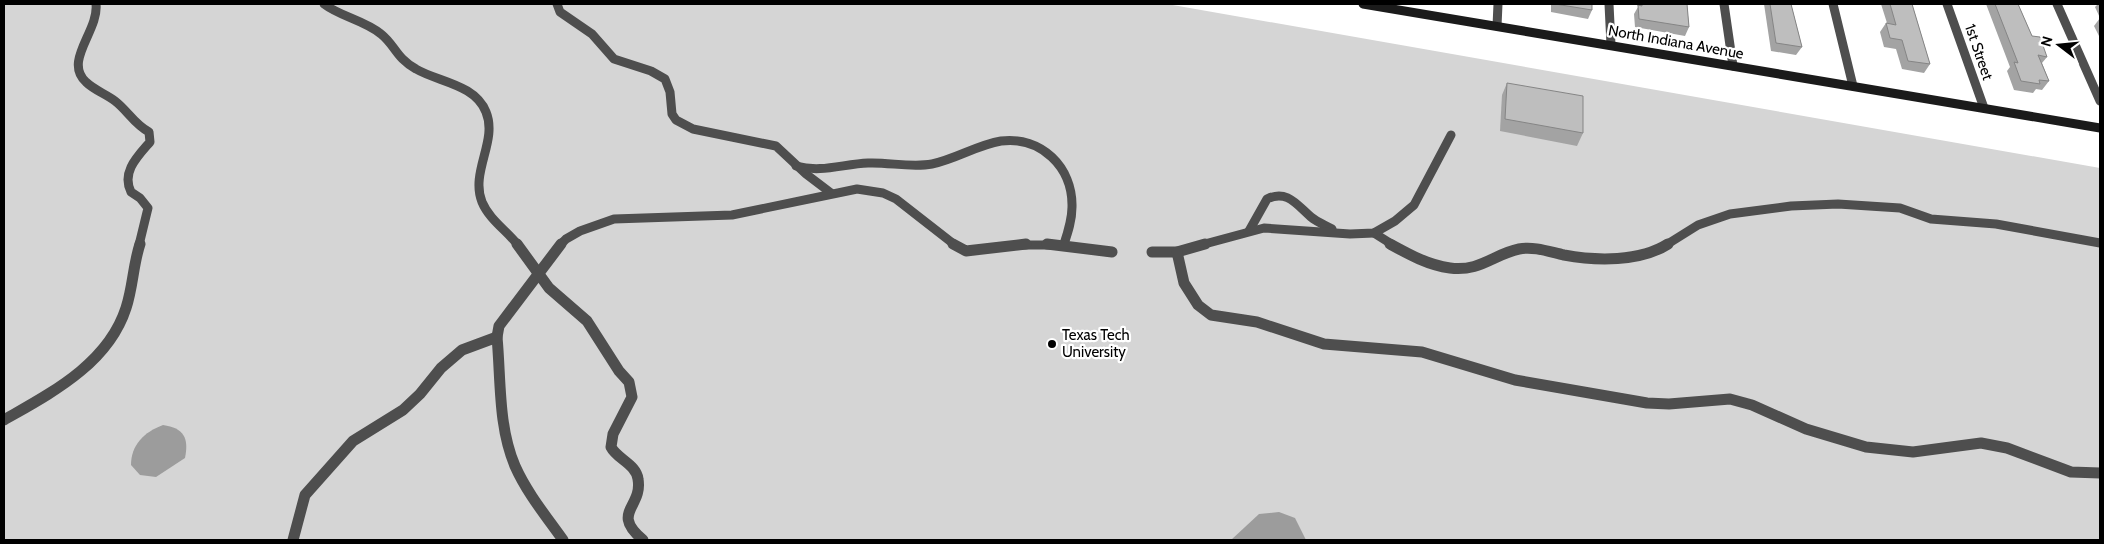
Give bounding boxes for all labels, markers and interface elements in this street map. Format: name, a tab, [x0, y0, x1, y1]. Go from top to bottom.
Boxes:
north arrow	[2034, 20, 2084, 70]
street label: North Indiana Avenue	[1607, 21, 1745, 63]
street label: 1st Street	[1961, 22, 1997, 82]
text: N	[2036, 34, 2057, 49]
place label: Texas Tech University	[1062, 326, 1130, 361]
marker: Texas Tech University	[1046, 338, 1058, 350]

